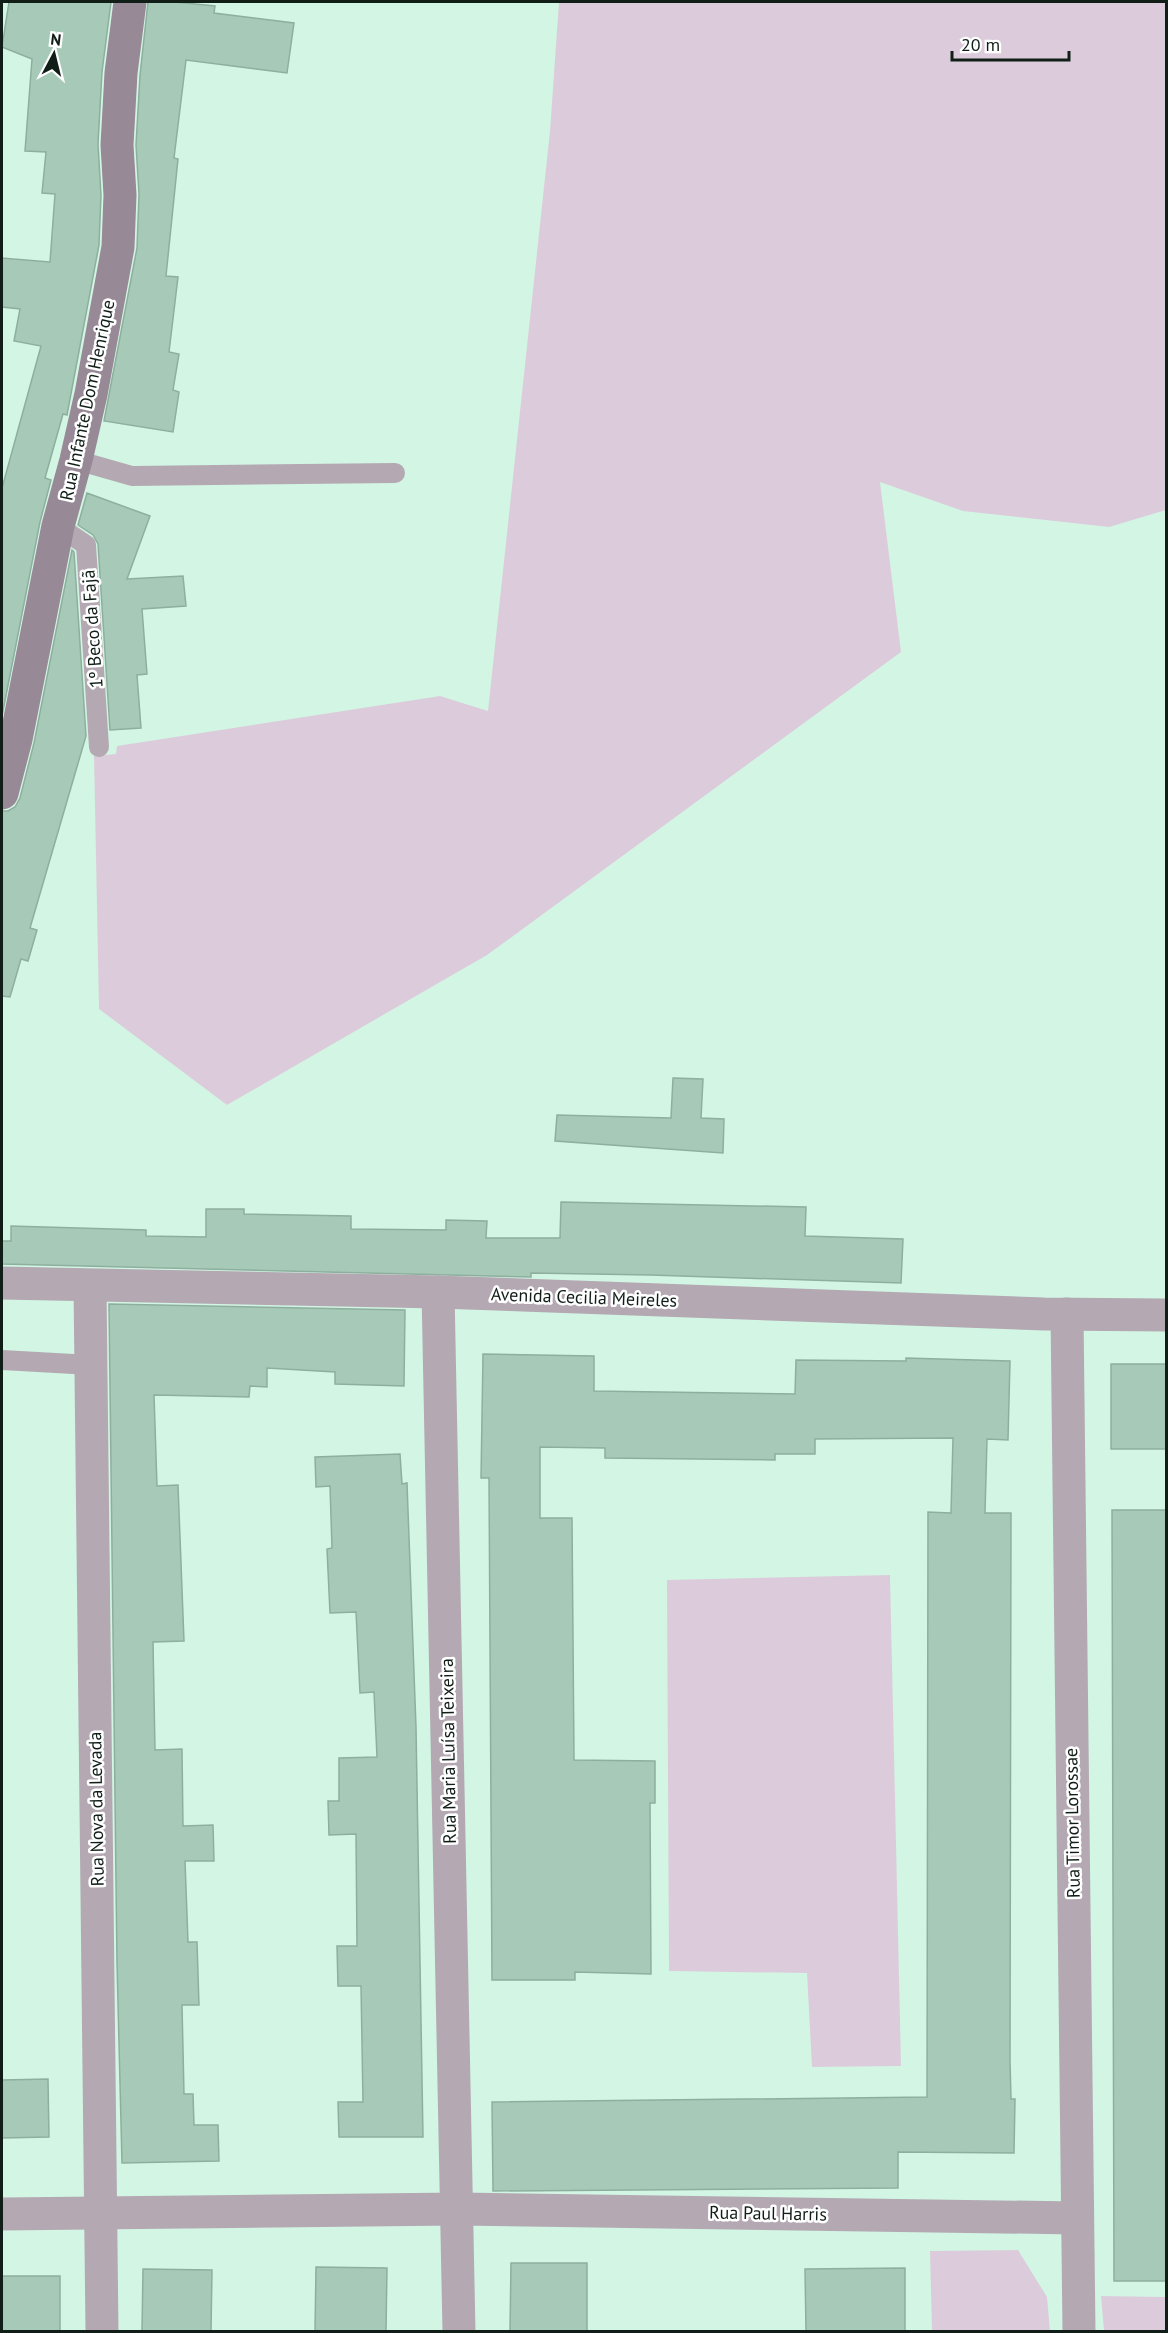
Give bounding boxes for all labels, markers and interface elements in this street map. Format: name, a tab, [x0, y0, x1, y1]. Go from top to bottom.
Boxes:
north arrow	[24, 24, 84, 84]
scale bar	[952, 24, 1069, 62]
text: N	[49, 29, 62, 50]
text: 20 m	[961, 33, 1000, 56]
street label: Rua Infante Dom Henrique	[54, 297, 120, 503]
street label: 1º Beco da Fajã	[76, 569, 108, 689]
street label: Avenida Cecilia Meireles	[490, 1282, 678, 1312]
street label: Rua Maria Luísa Teixeira	[435, 1658, 461, 1844]
street label: Rua Nova da Levada	[83, 1732, 109, 1886]
street label: Rua Timor Lorossae	[1059, 1748, 1085, 1898]
street label: Rua Paul Harris	[709, 2200, 827, 2226]

